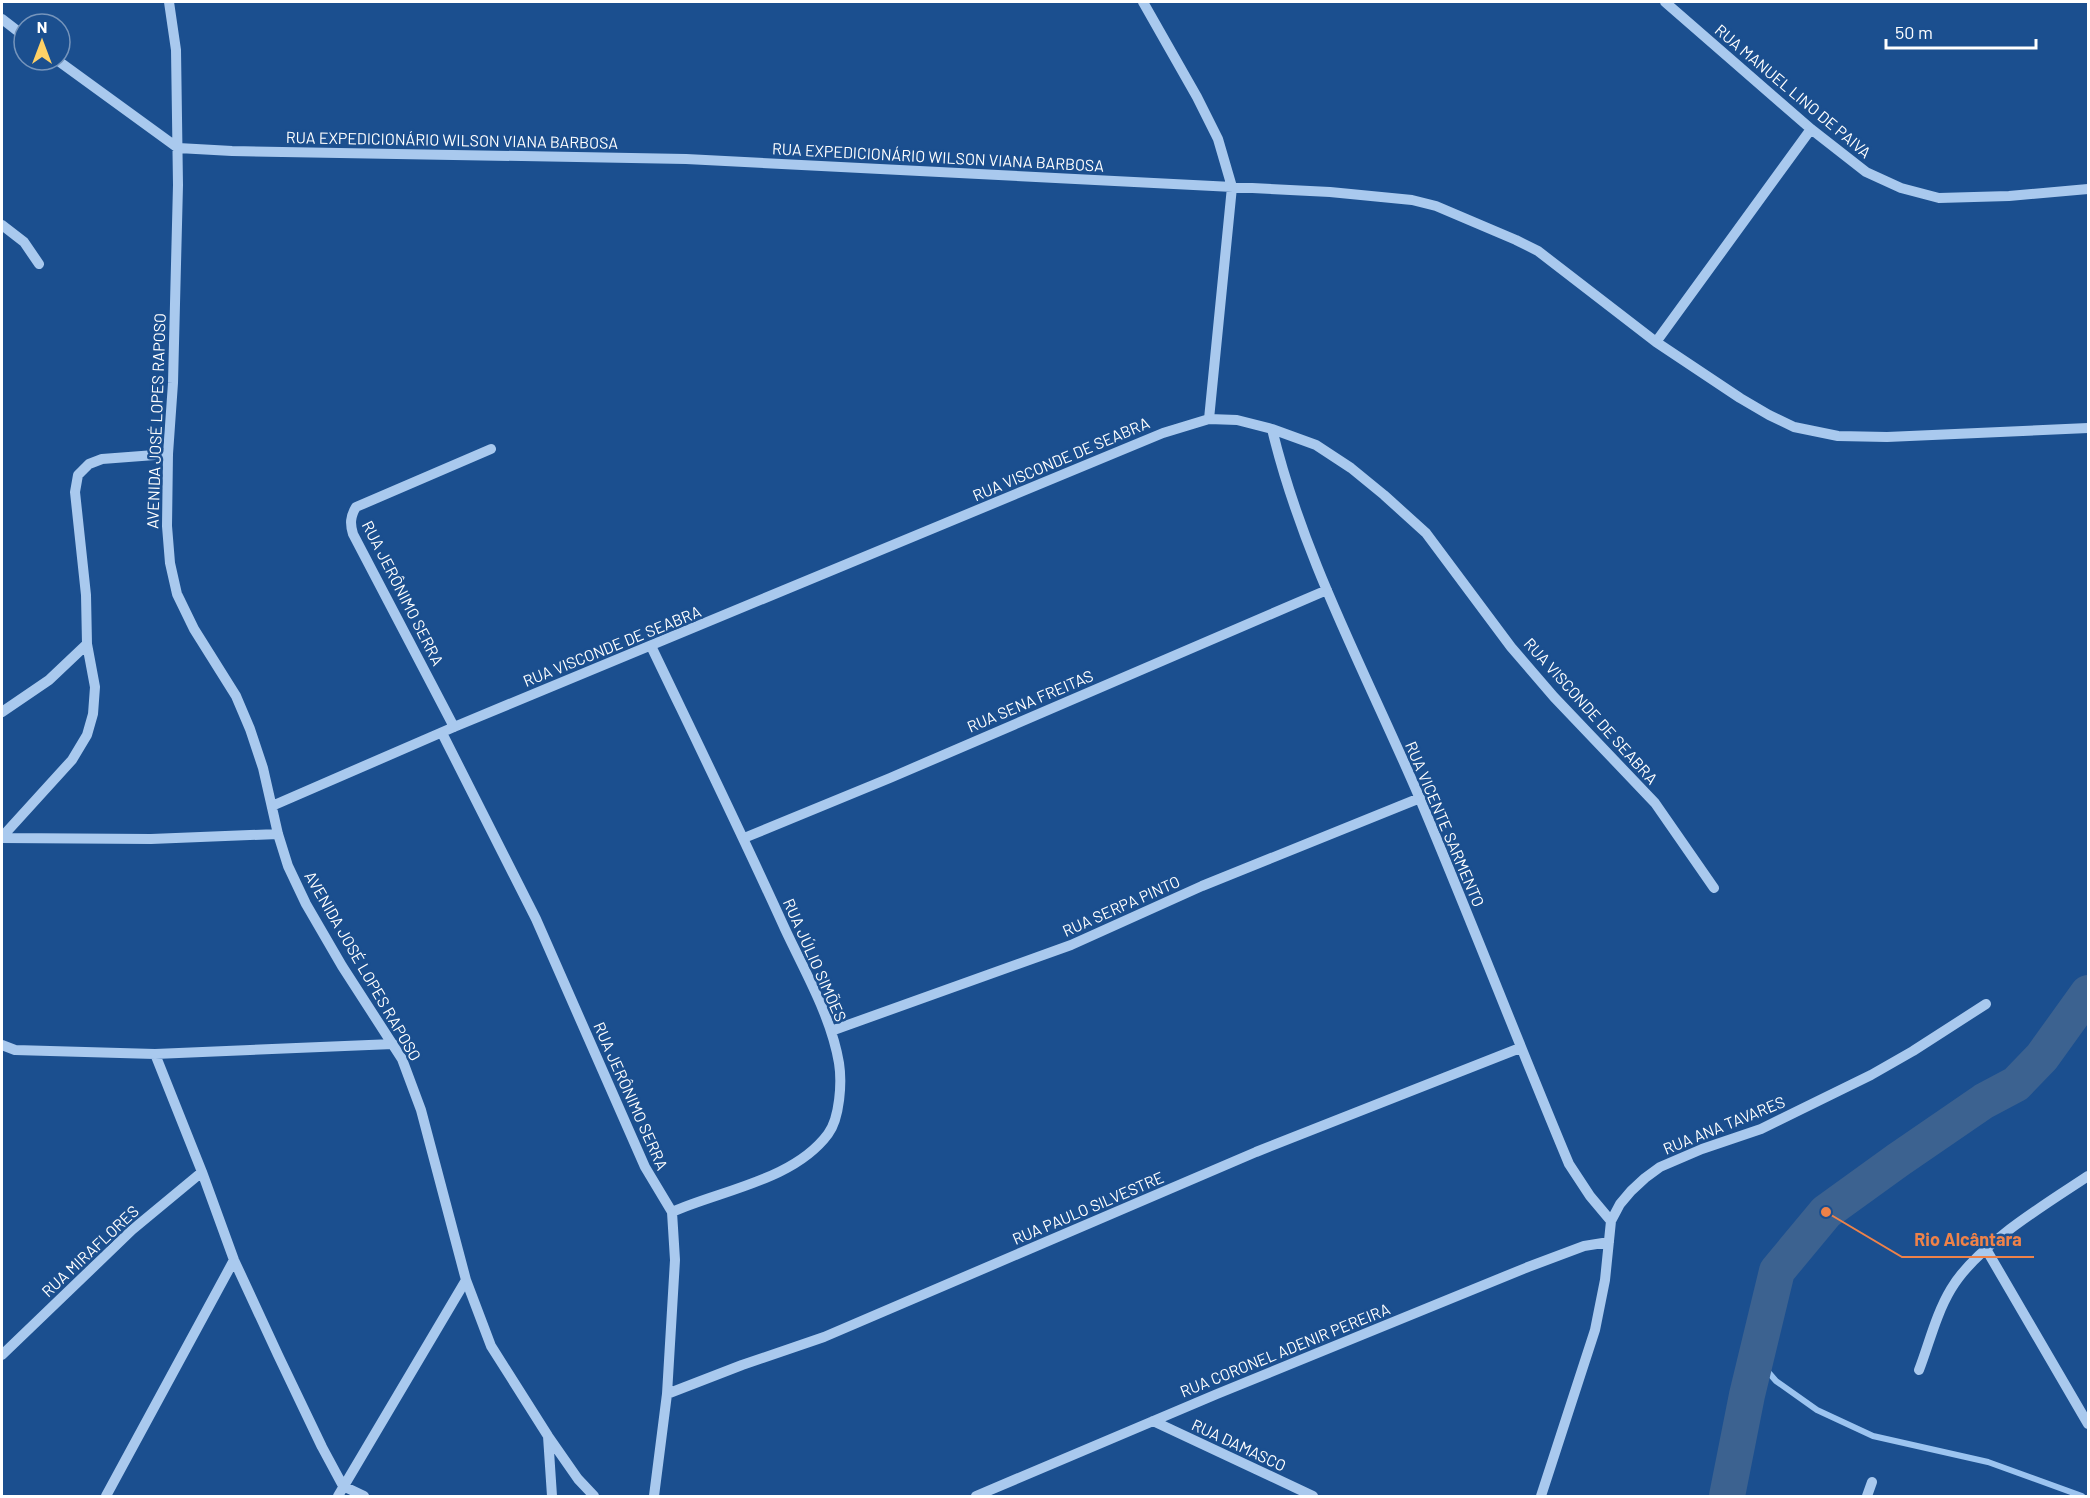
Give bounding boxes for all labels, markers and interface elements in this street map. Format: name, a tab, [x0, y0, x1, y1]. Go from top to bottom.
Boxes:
north arrow	[12, 12, 72, 72]
scale bar	[1886, 12, 2036, 50]
text: N	[37, 17, 47, 36]
street label: RUA MANUEL LINO DE PAIVA	[1711, 20, 1875, 162]
text: 50 m	[1895, 21, 1933, 43]
street label: RUA EXPEDICIONÁRIO WILSON VIANA BARBOSA	[286, 127, 619, 152]
street label: RUA EXPEDICIONÁRIO WILSON VIANA BARBOSA	[772, 138, 1105, 175]
street label: AVENIDA JOSÉ LOPES RAPOSO	[142, 313, 169, 529]
street label: RUA VISCONDE DE SEABRA	[969, 412, 1152, 505]
street label: RUA JERÔNIMO SERRA	[359, 517, 448, 669]
street label: RUA VISCONDE DE SEABRA	[520, 601, 704, 690]
street label: RUA VISCONDE DE SEABRA	[1521, 634, 1662, 788]
street label: RUA SENA FREITAS	[964, 665, 1096, 736]
street label: RUA VICENTE SARMENTO	[1402, 738, 1489, 909]
street label: AVENIDA JOSÉ LOPES RAPOSO	[301, 868, 426, 1064]
street label: RUA SERPA PINTO	[1059, 871, 1182, 940]
street label: RUA JÚLIO SIMÕES	[780, 895, 851, 1024]
street label: RUA JERÔNIMO SERRA	[590, 1019, 673, 1173]
street label: RUA ANA TAVARES	[1660, 1091, 1788, 1158]
street label: RUA PAULO SILVESTRE	[1009, 1167, 1166, 1248]
street label: RUA MIRAFLORES	[37, 1201, 142, 1300]
callout: Rio Alcântara	[1902, 1221, 2034, 1257]
text: Rio Alcântara	[1914, 1228, 2022, 1250]
street label: RUA CORONEL ADENIR PEREIRA	[1177, 1298, 1393, 1400]
street label: RUA DAMASCO	[1189, 1414, 1289, 1475]

